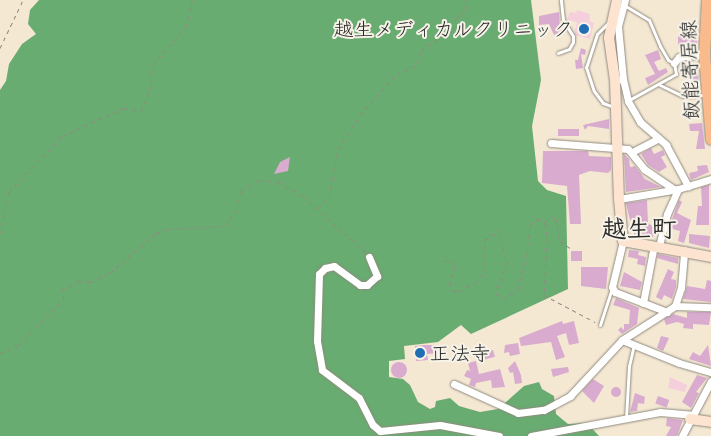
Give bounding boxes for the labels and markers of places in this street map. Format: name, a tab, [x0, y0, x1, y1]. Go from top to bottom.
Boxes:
place label: 越生メディカルクリニック	[333, 17, 573, 41]
marker: 越生メディカルクリニック	[577, 22, 591, 36]
place label: 正法寺	[430, 341, 490, 365]
marker: 正法寺	[414, 347, 426, 359]

